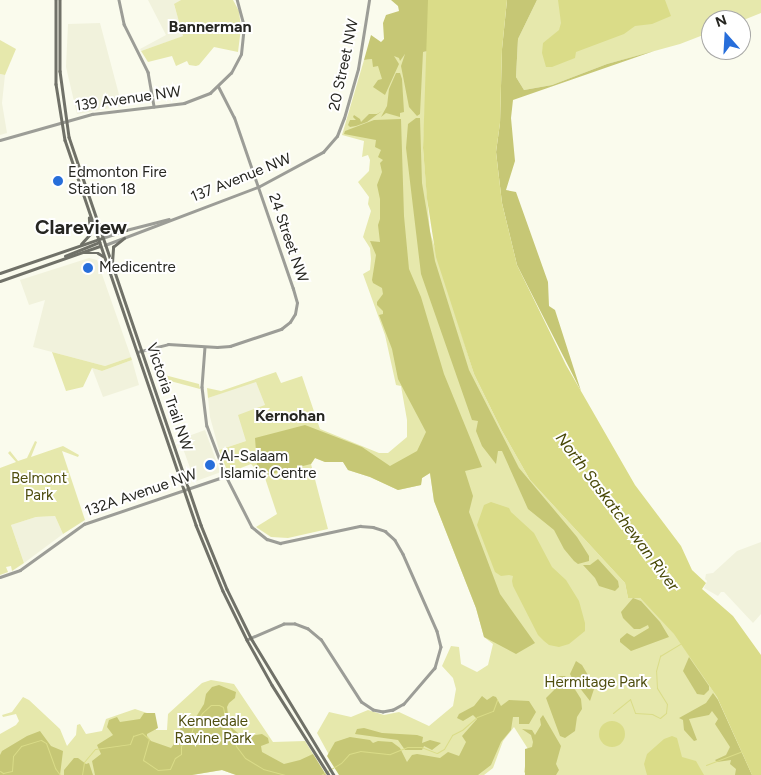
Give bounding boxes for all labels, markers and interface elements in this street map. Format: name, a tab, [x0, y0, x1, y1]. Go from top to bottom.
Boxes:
north arrow	[701, 10, 751, 60]
text: N	[713, 11, 729, 31]
district label: Bannerman	[169, 17, 251, 37]
street label: 20 Street NW	[325, 17, 363, 113]
street label: 139 Avenue NW	[74, 83, 182, 115]
street label: 137 Avenue NW	[188, 150, 294, 206]
place label: Edmonton Fire Station 18	[68, 163, 167, 198]
marker: Edmonton Fire Station 18	[52, 175, 64, 187]
street label: 24 Street NW	[264, 191, 312, 285]
district label: Clareview	[35, 215, 127, 239]
place label: Medicentre	[99, 259, 176, 277]
marker: Medicentre	[81, 261, 95, 275]
street label: Victoria Trail NW	[142, 341, 196, 453]
district label: Kernohan	[255, 406, 325, 426]
water label: North Saskatchewan River	[551, 429, 683, 595]
place label: Al-Salaam Islamic Centre	[220, 447, 316, 482]
marker: Al-Salaam Islamic Centre	[204, 459, 216, 471]
street label: 132A Avenue NW	[83, 465, 199, 521]
park label: Belmont Park	[11, 469, 67, 504]
park label: Hermitage Park	[544, 674, 648, 692]
park label: Kennedale Ravine Park	[174, 712, 252, 747]

